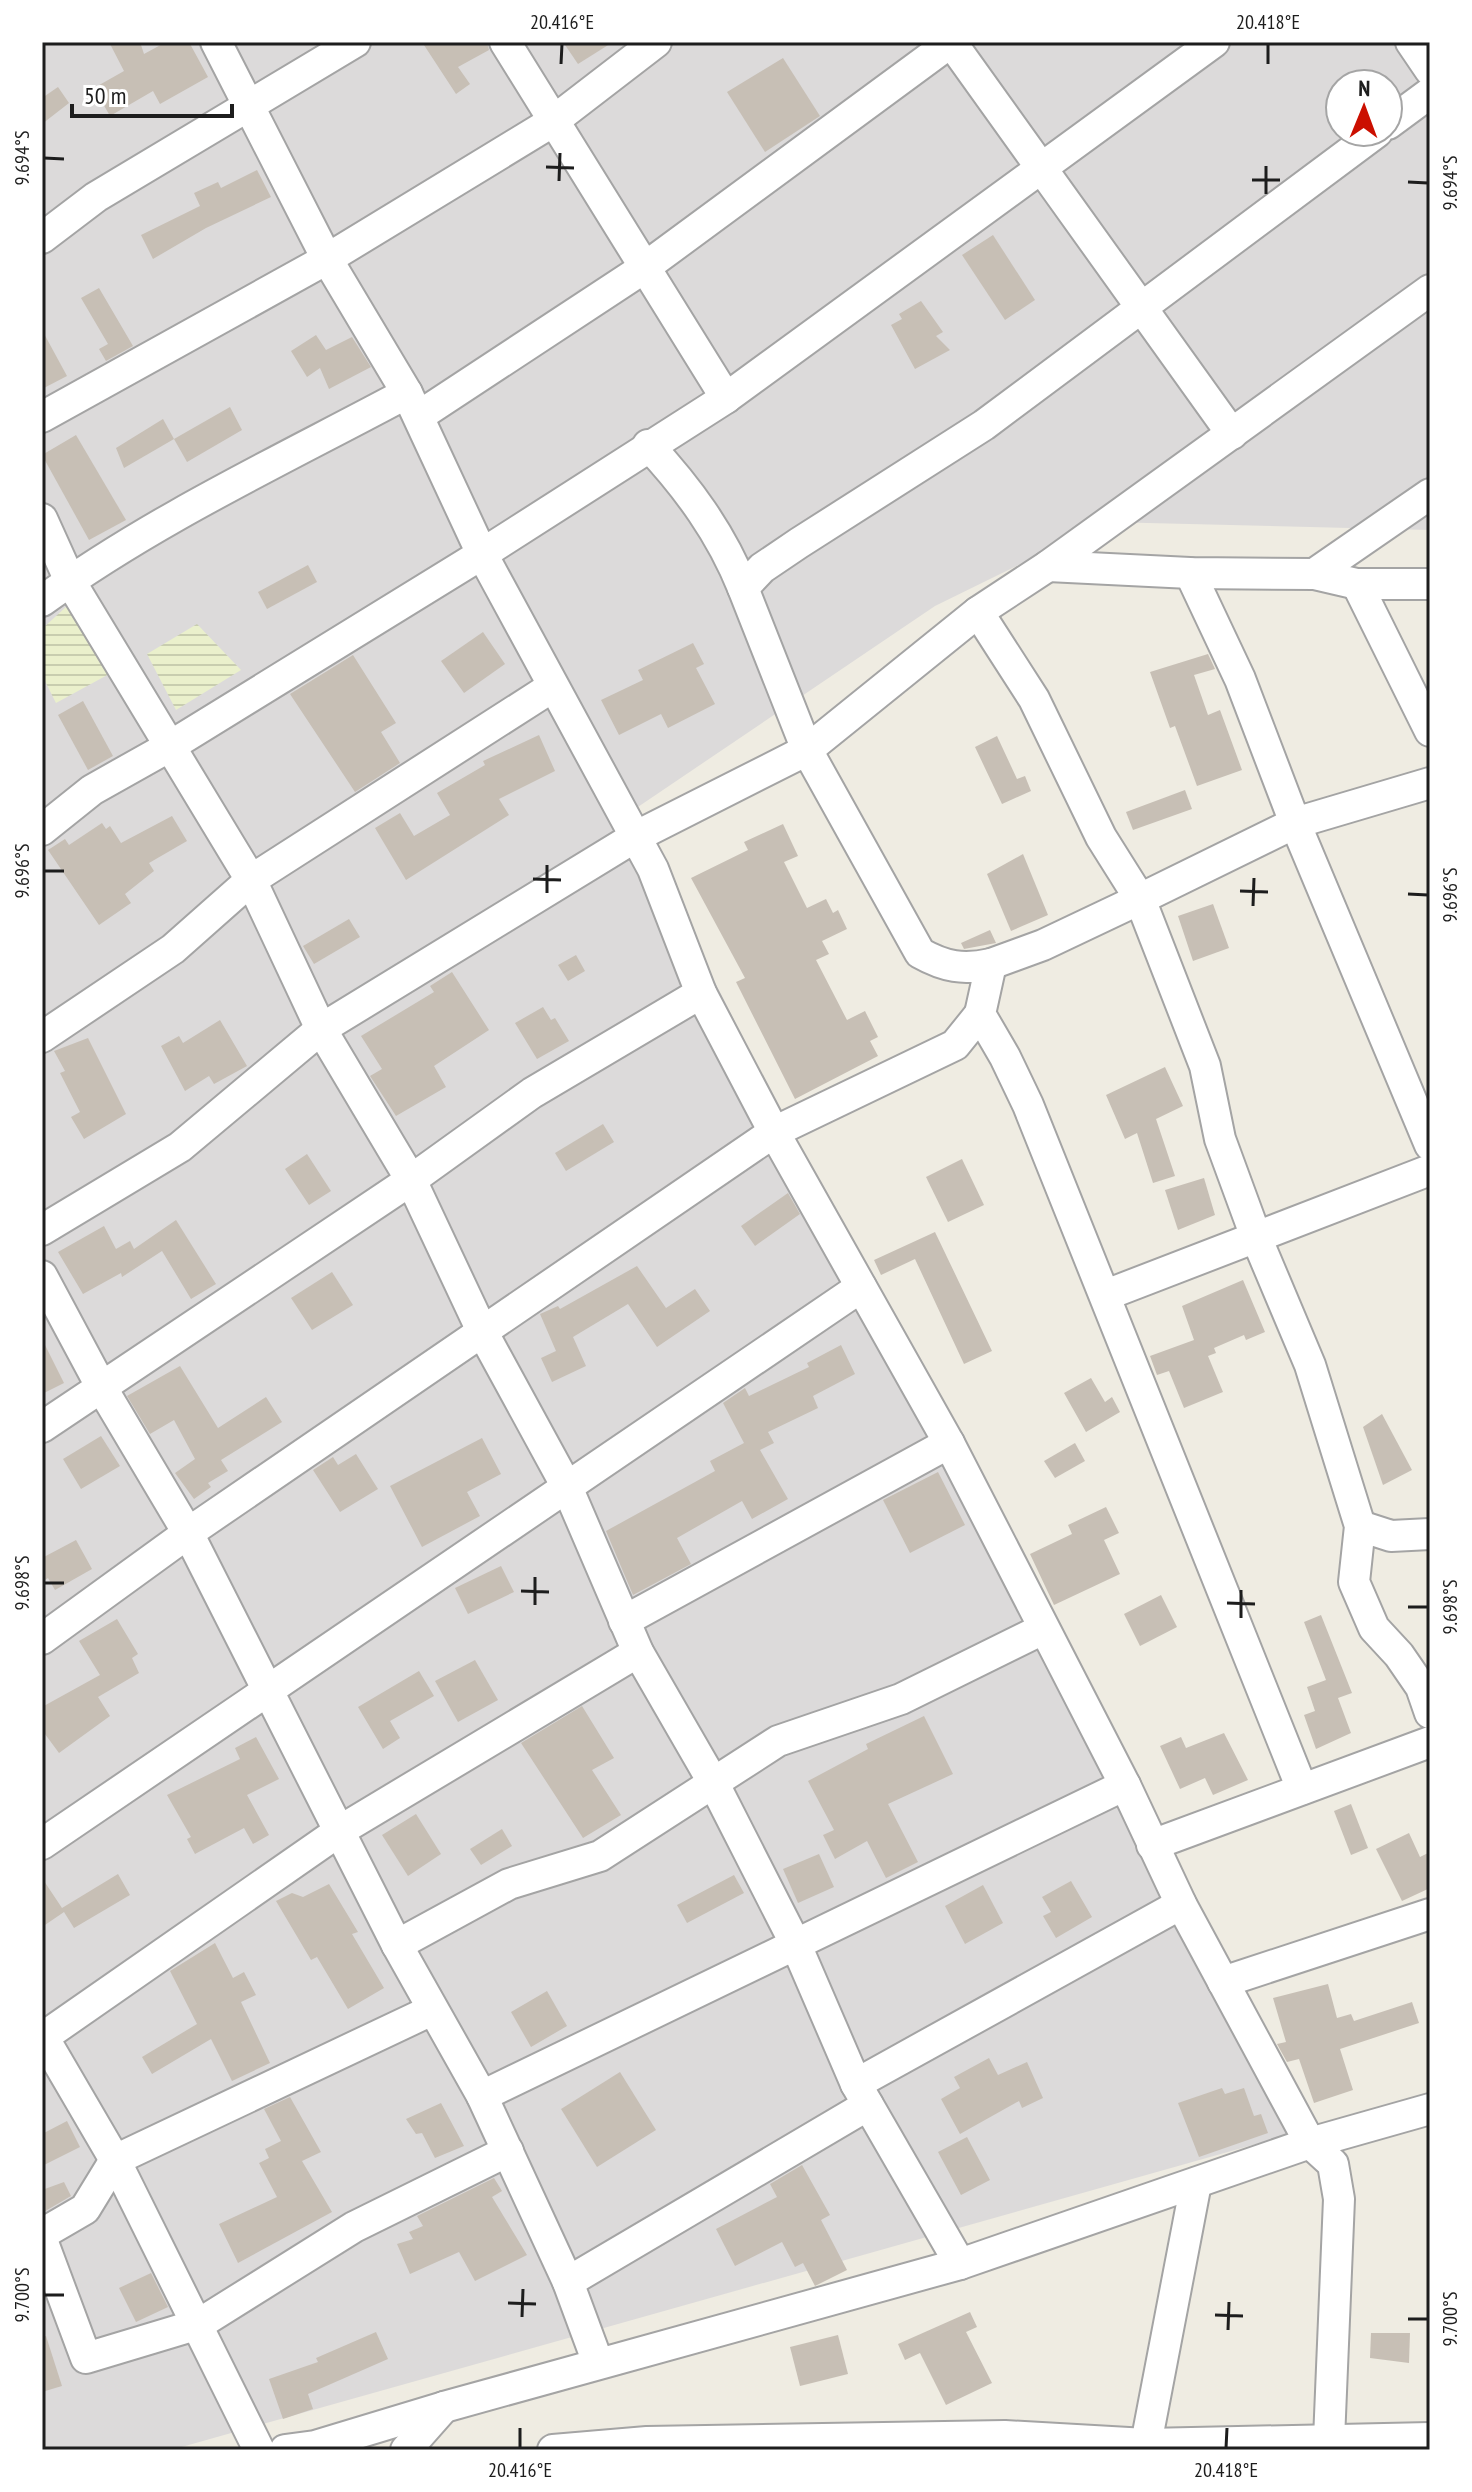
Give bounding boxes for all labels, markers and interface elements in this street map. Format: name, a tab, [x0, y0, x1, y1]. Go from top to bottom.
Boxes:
text: 20.416°E	[530, 9, 594, 35]
text: 20.418°E	[1236, 9, 1300, 35]
scale bar	[72, 68, 232, 118]
north arrow	[1324, 68, 1404, 148]
text: N	[1358, 74, 1371, 102]
text: 50 m	[84, 80, 126, 111]
text: 9.694°S	[9, 131, 35, 185]
text: 9.694°S	[1437, 156, 1463, 210]
text: 9.696°S	[9, 844, 35, 898]
text: 9.696°S	[1437, 868, 1463, 922]
text: 9.698°S	[9, 1556, 35, 1610]
text: 9.698°S	[1437, 1580, 1463, 1634]
text: 9.700°S	[9, 2268, 35, 2322]
text: 9.700°S	[1437, 2292, 1463, 2346]
text: 20.416°E	[488, 2457, 552, 2483]
text: 20.418°E	[1194, 2457, 1258, 2483]

